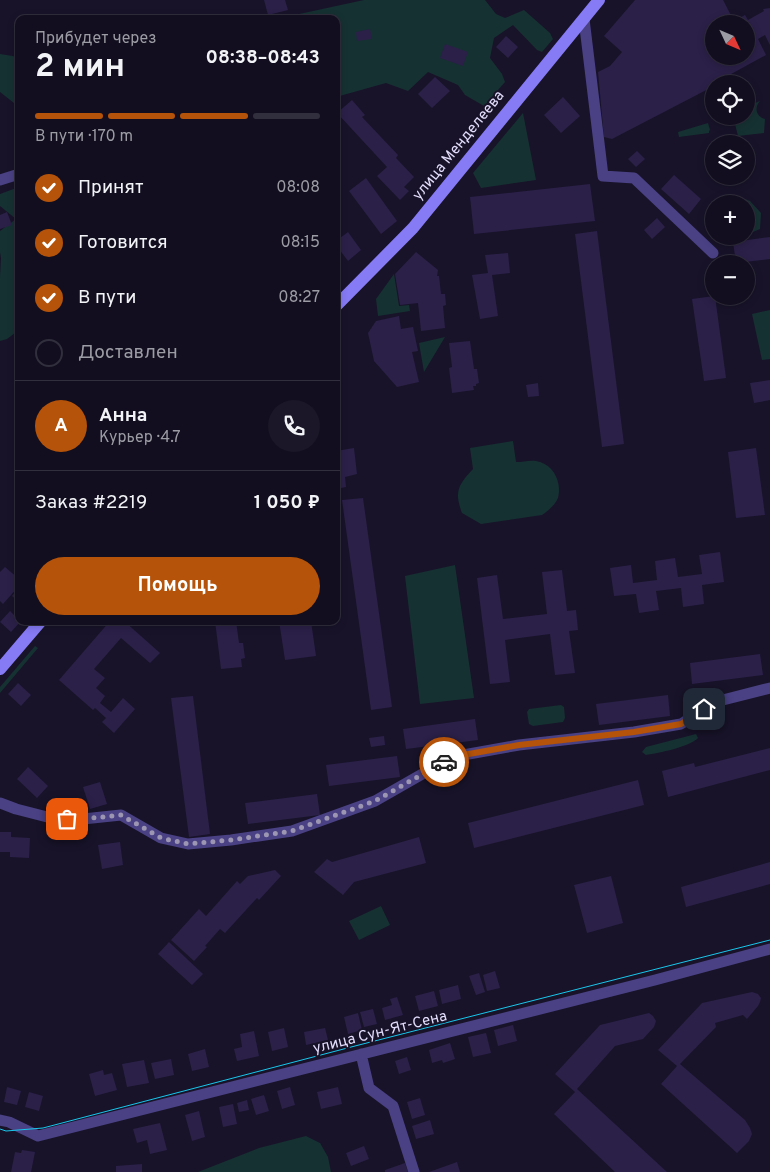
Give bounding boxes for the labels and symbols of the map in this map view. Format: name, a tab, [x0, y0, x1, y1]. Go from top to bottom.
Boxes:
north arrow	[705, 15, 755, 65]
street label: улица Менделеева	[409, 87, 509, 205]
pin	[683, 688, 725, 730]
courier	[419, 737, 469, 787]
pin	[46, 798, 88, 840]
street label: улица Сун-Ят-Сена	[311, 1007, 449, 1059]

